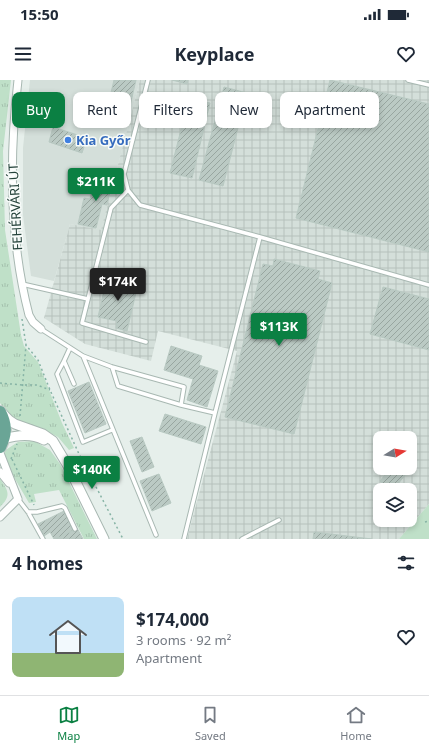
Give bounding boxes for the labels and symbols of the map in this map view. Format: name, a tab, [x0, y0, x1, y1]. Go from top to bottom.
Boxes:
place label: Kia Győr	[76, 131, 131, 149]
marker: Kia Győr	[63, 135, 73, 145]
street label: FEHÉRVÁRI ÚT	[4, 162, 26, 251]
pin: $211K	[68, 168, 124, 202]
pin: $174K	[90, 268, 146, 302]
pin: $113K	[251, 313, 307, 347]
north arrow	[373, 431, 417, 475]
pin: $140K	[64, 456, 120, 490]

